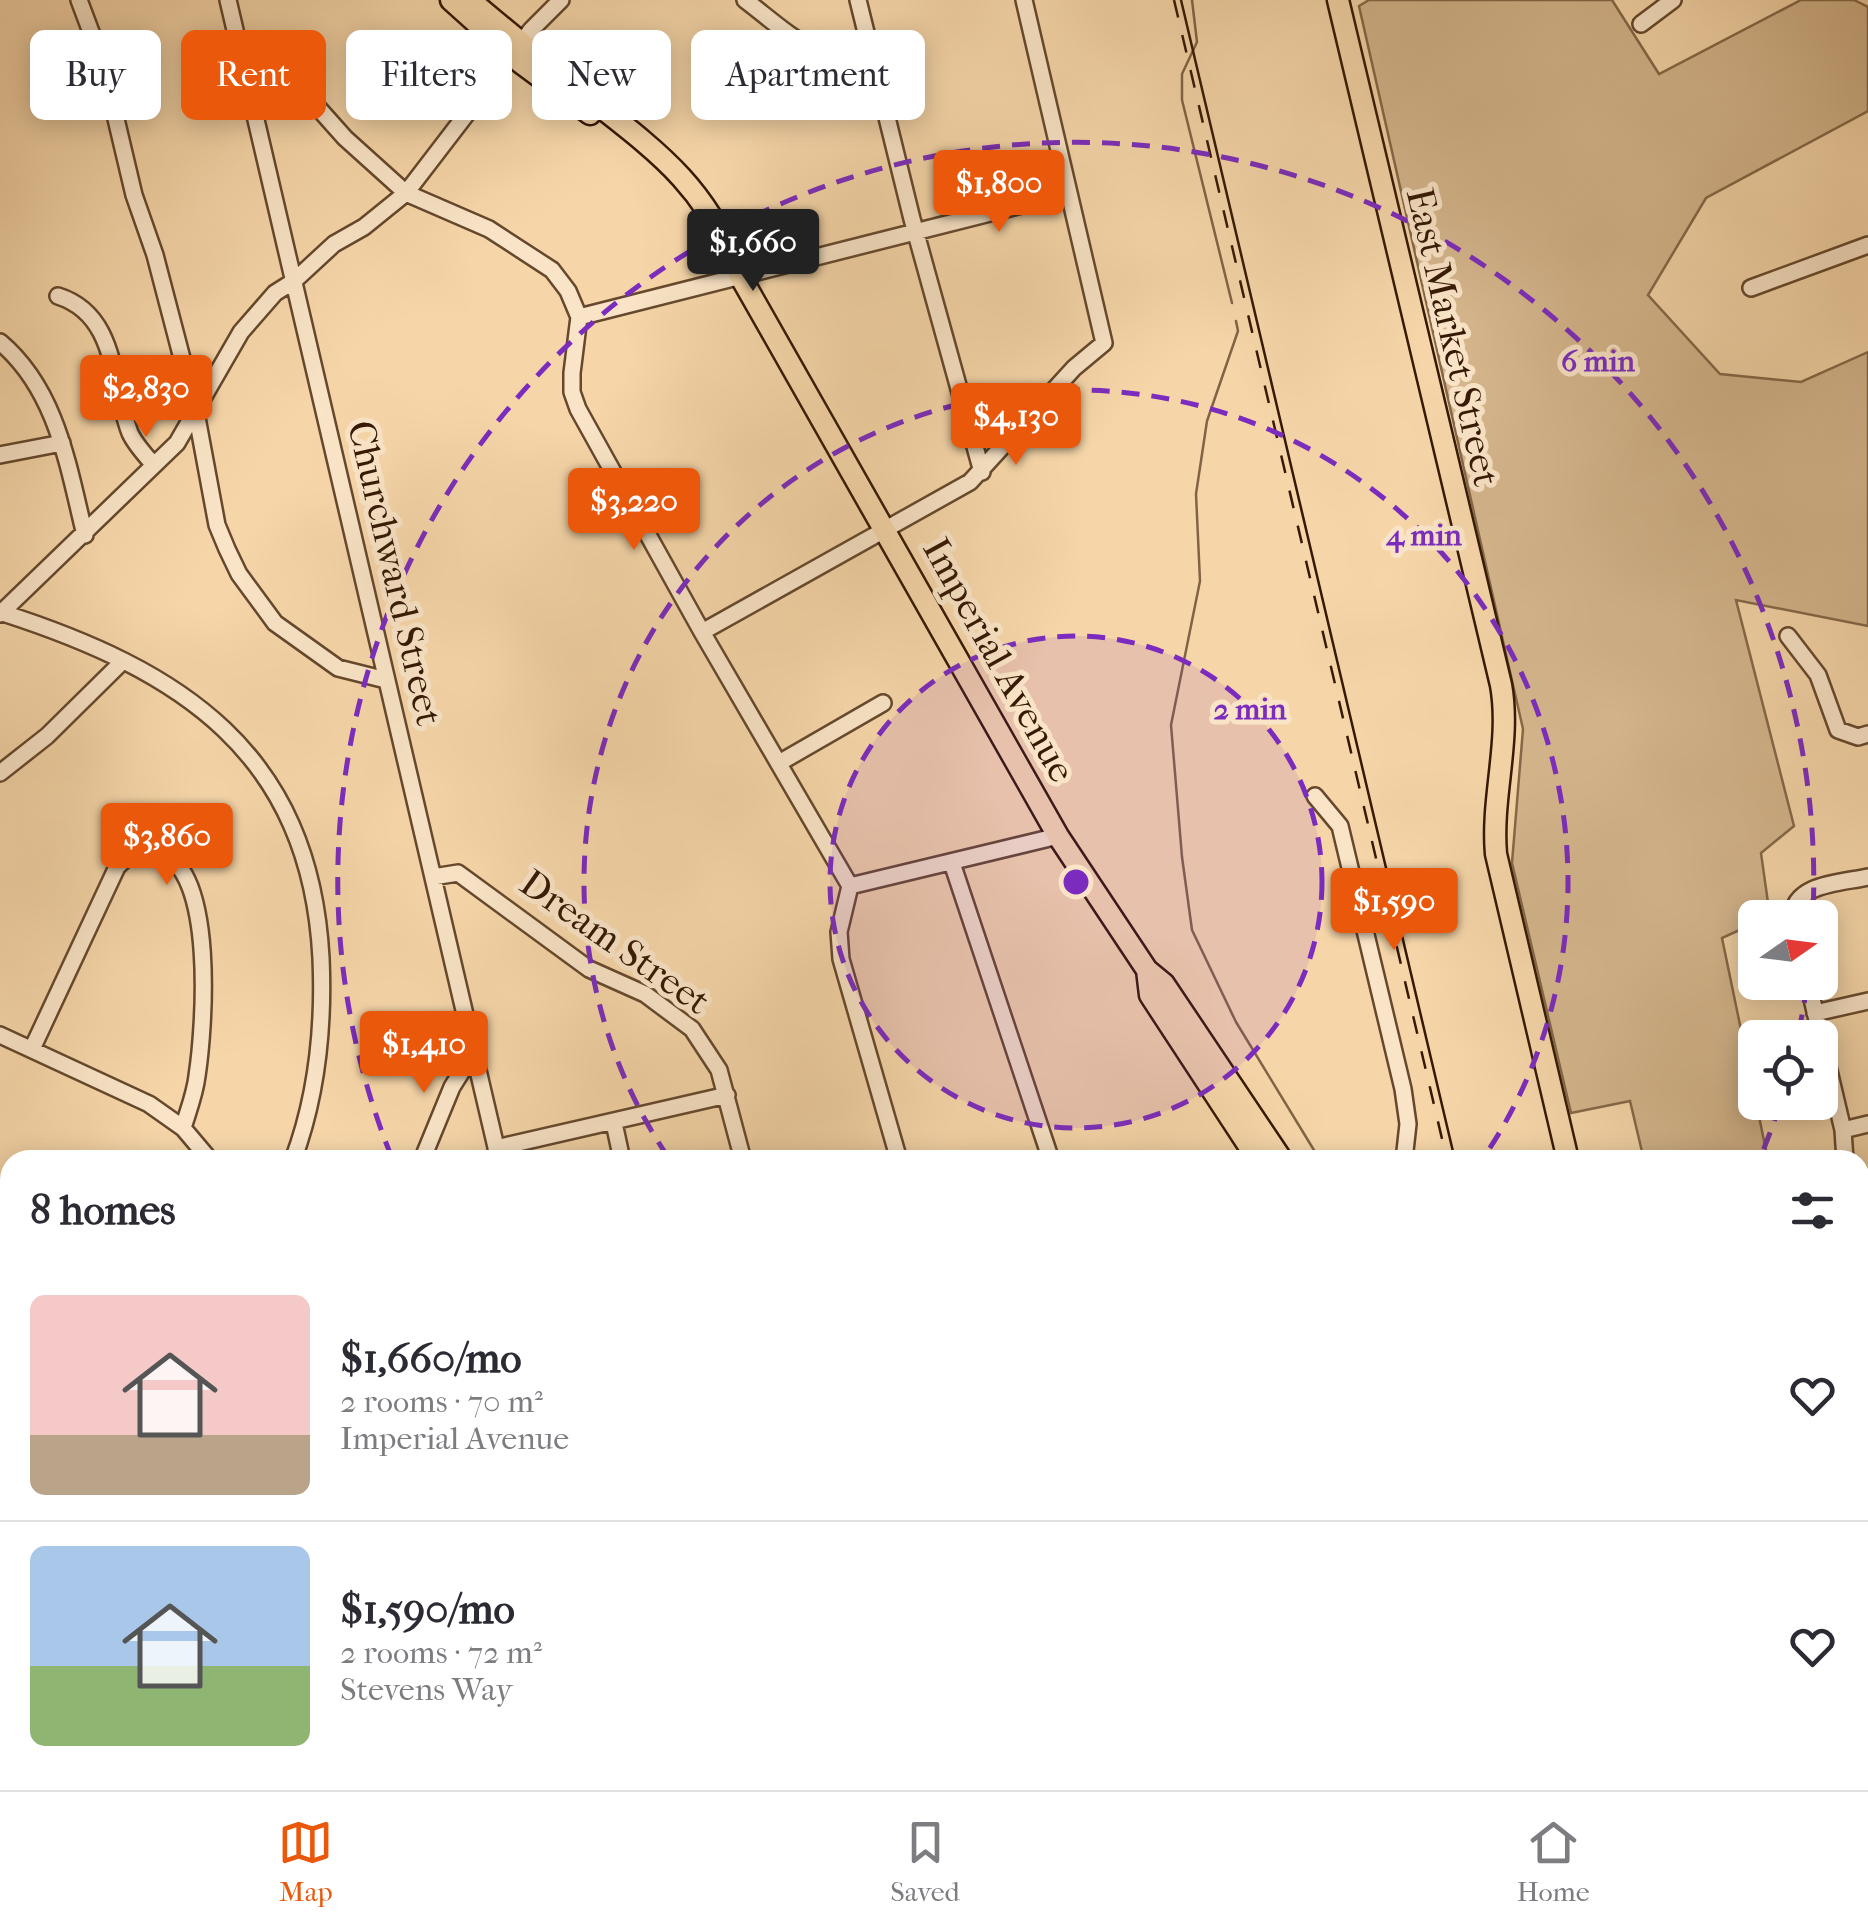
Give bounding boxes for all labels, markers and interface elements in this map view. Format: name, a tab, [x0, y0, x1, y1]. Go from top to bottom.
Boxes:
chip: Buy	[30, 30, 161, 120]
chip: Rent	[181, 30, 326, 120]
chip: Filters	[346, 30, 512, 120]
chip: New	[532, 30, 671, 120]
chip: Apartment	[691, 30, 925, 120]
pin: $1,800	[918, 150, 1080, 235]
text: $1,800	[955, 164, 1043, 201]
street label: East Market Street	[1397, 184, 1509, 491]
pin: $1,660	[672, 209, 834, 294]
text: $1,660	[709, 223, 797, 260]
text: 6 min	[1561, 344, 1636, 379]
pin: $2,830	[65, 355, 227, 440]
text: $2,830	[102, 369, 190, 406]
pin: $4,130	[935, 383, 1097, 468]
text: $4,130	[973, 397, 1059, 434]
street label: Churchward Street	[338, 416, 452, 730]
pin: $3,220	[553, 468, 715, 553]
text: $3,220	[590, 482, 678, 519]
text: 4 min	[1385, 518, 1462, 554]
street label: Imperial Avenue	[913, 530, 1085, 790]
text: 2 min	[1213, 692, 1287, 727]
pin: $3,860	[86, 803, 248, 888]
text: $3,860	[123, 817, 211, 854]
street label: Dream Street	[511, 860, 719, 1024]
centre of rings	[1058, 864, 1094, 900]
pin: $1,590	[1313, 868, 1475, 953]
text: $1,590	[1353, 882, 1435, 919]
north arrow	[1738, 900, 1838, 1000]
map controls	[1738, 900, 1838, 1120]
pin: $1,410	[343, 1011, 505, 1096]
button: locate	[1738, 1020, 1838, 1120]
text: $1,410	[382, 1025, 466, 1062]
icon: filters	[1785, 1183, 1840, 1238]
text: 8 homes	[30, 1186, 176, 1235]
text: $1,660/mo	[340, 1334, 521, 1383]
icon: home	[110, 1335, 230, 1455]
icon: heart	[1785, 1368, 1840, 1423]
text: 2 rooms · 70 m²	[340, 1383, 543, 1420]
text: Imperial Avenue	[340, 1420, 569, 1457]
text: $1,590/mo	[340, 1585, 515, 1634]
icon: home	[110, 1586, 230, 1706]
icon: heart	[1785, 1619, 1840, 1674]
text: 2 rooms · 72 m²	[340, 1634, 542, 1671]
text: Stevens Way	[340, 1671, 512, 1708]
tab: Map	[278, 1815, 333, 1908]
tab: Saved	[890, 1815, 960, 1908]
tab: Home	[1517, 1815, 1590, 1908]

